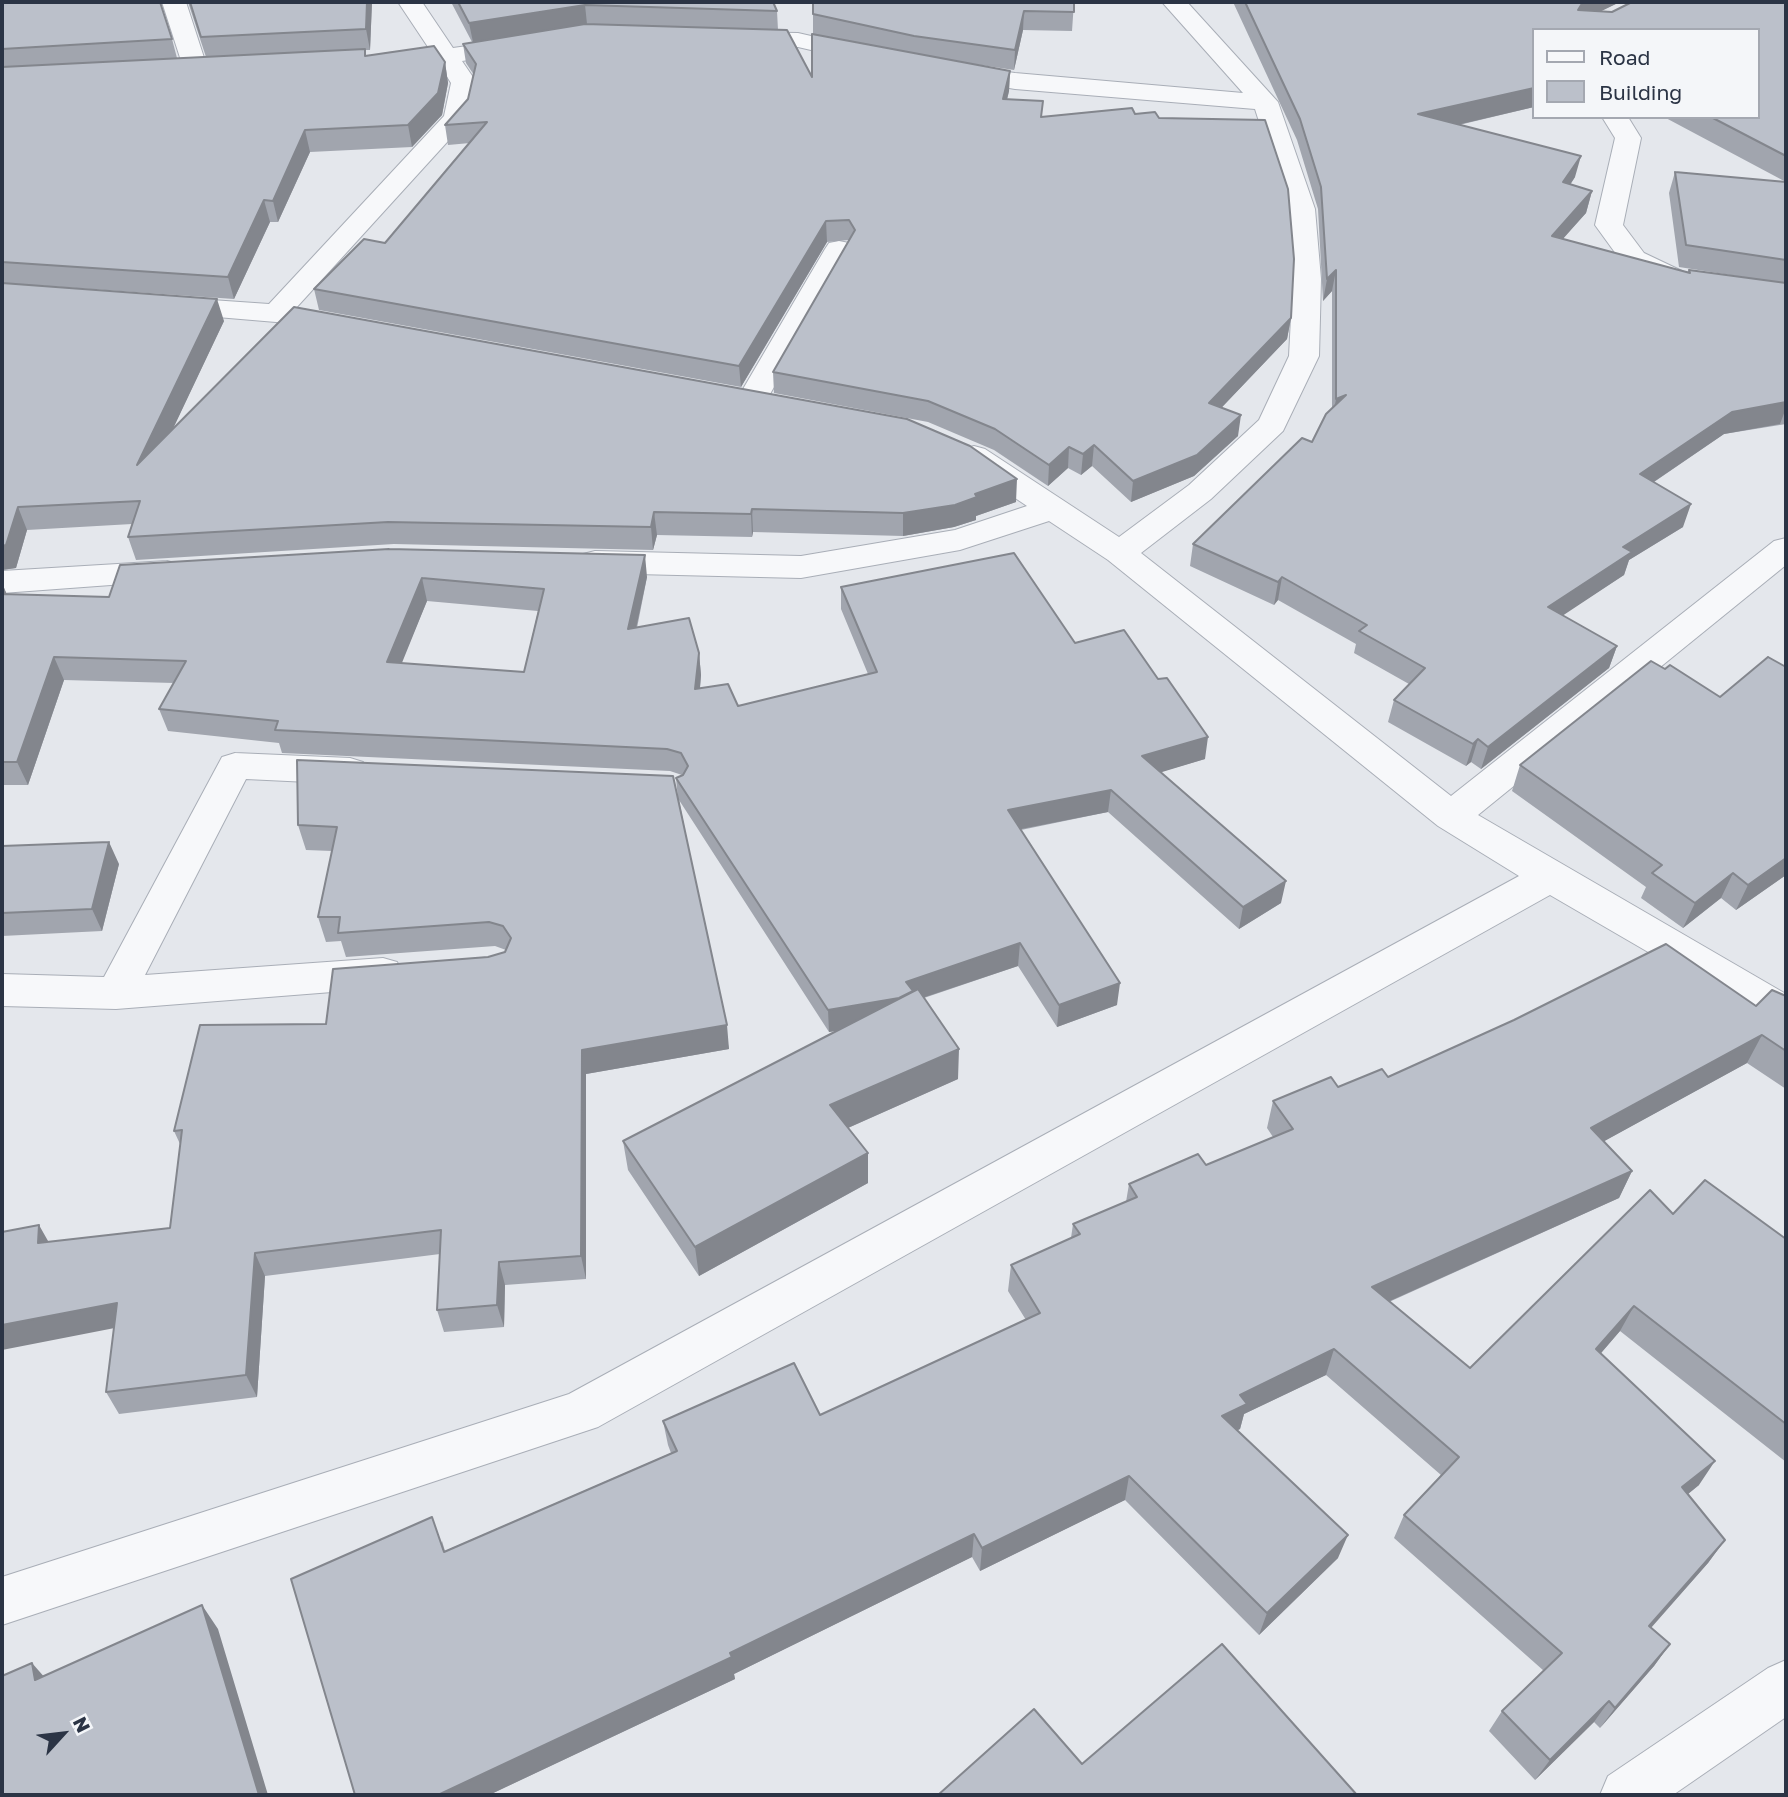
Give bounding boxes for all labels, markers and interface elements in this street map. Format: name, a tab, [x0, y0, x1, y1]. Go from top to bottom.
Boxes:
legend	[1532, 28, 1760, 119]
text: Road	[1599, 44, 1650, 70]
text: Building	[1599, 79, 1682, 105]
north arrow	[28, 1699, 98, 1769]
text: N	[69, 1713, 96, 1736]

